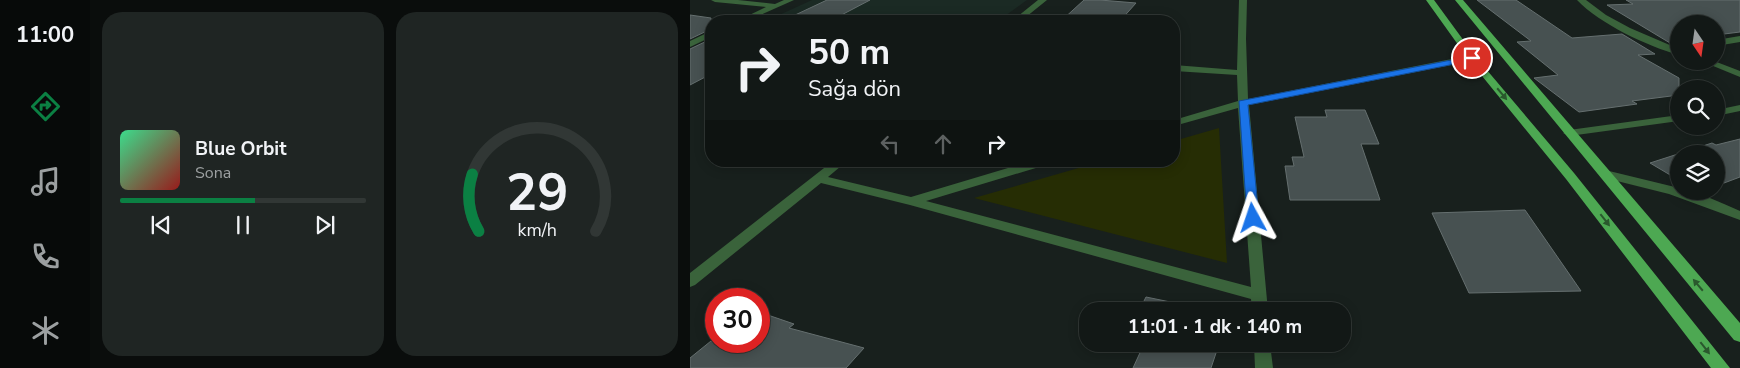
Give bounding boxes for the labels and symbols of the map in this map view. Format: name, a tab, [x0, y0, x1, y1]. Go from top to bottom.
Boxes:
north arrow	[1670, 15, 1725, 70]
pin	[1451, 37, 1493, 79]
one-way arrow	[1497, 87, 1508, 100]
position arrow	[1226, 191, 1278, 243]
one-way arrow	[1600, 213, 1610, 227]
one-way arrow	[1692, 278, 1703, 291]
speed limit sign: 30	[705, 288, 770, 353]
one-way arrow	[1700, 341, 1711, 354]

